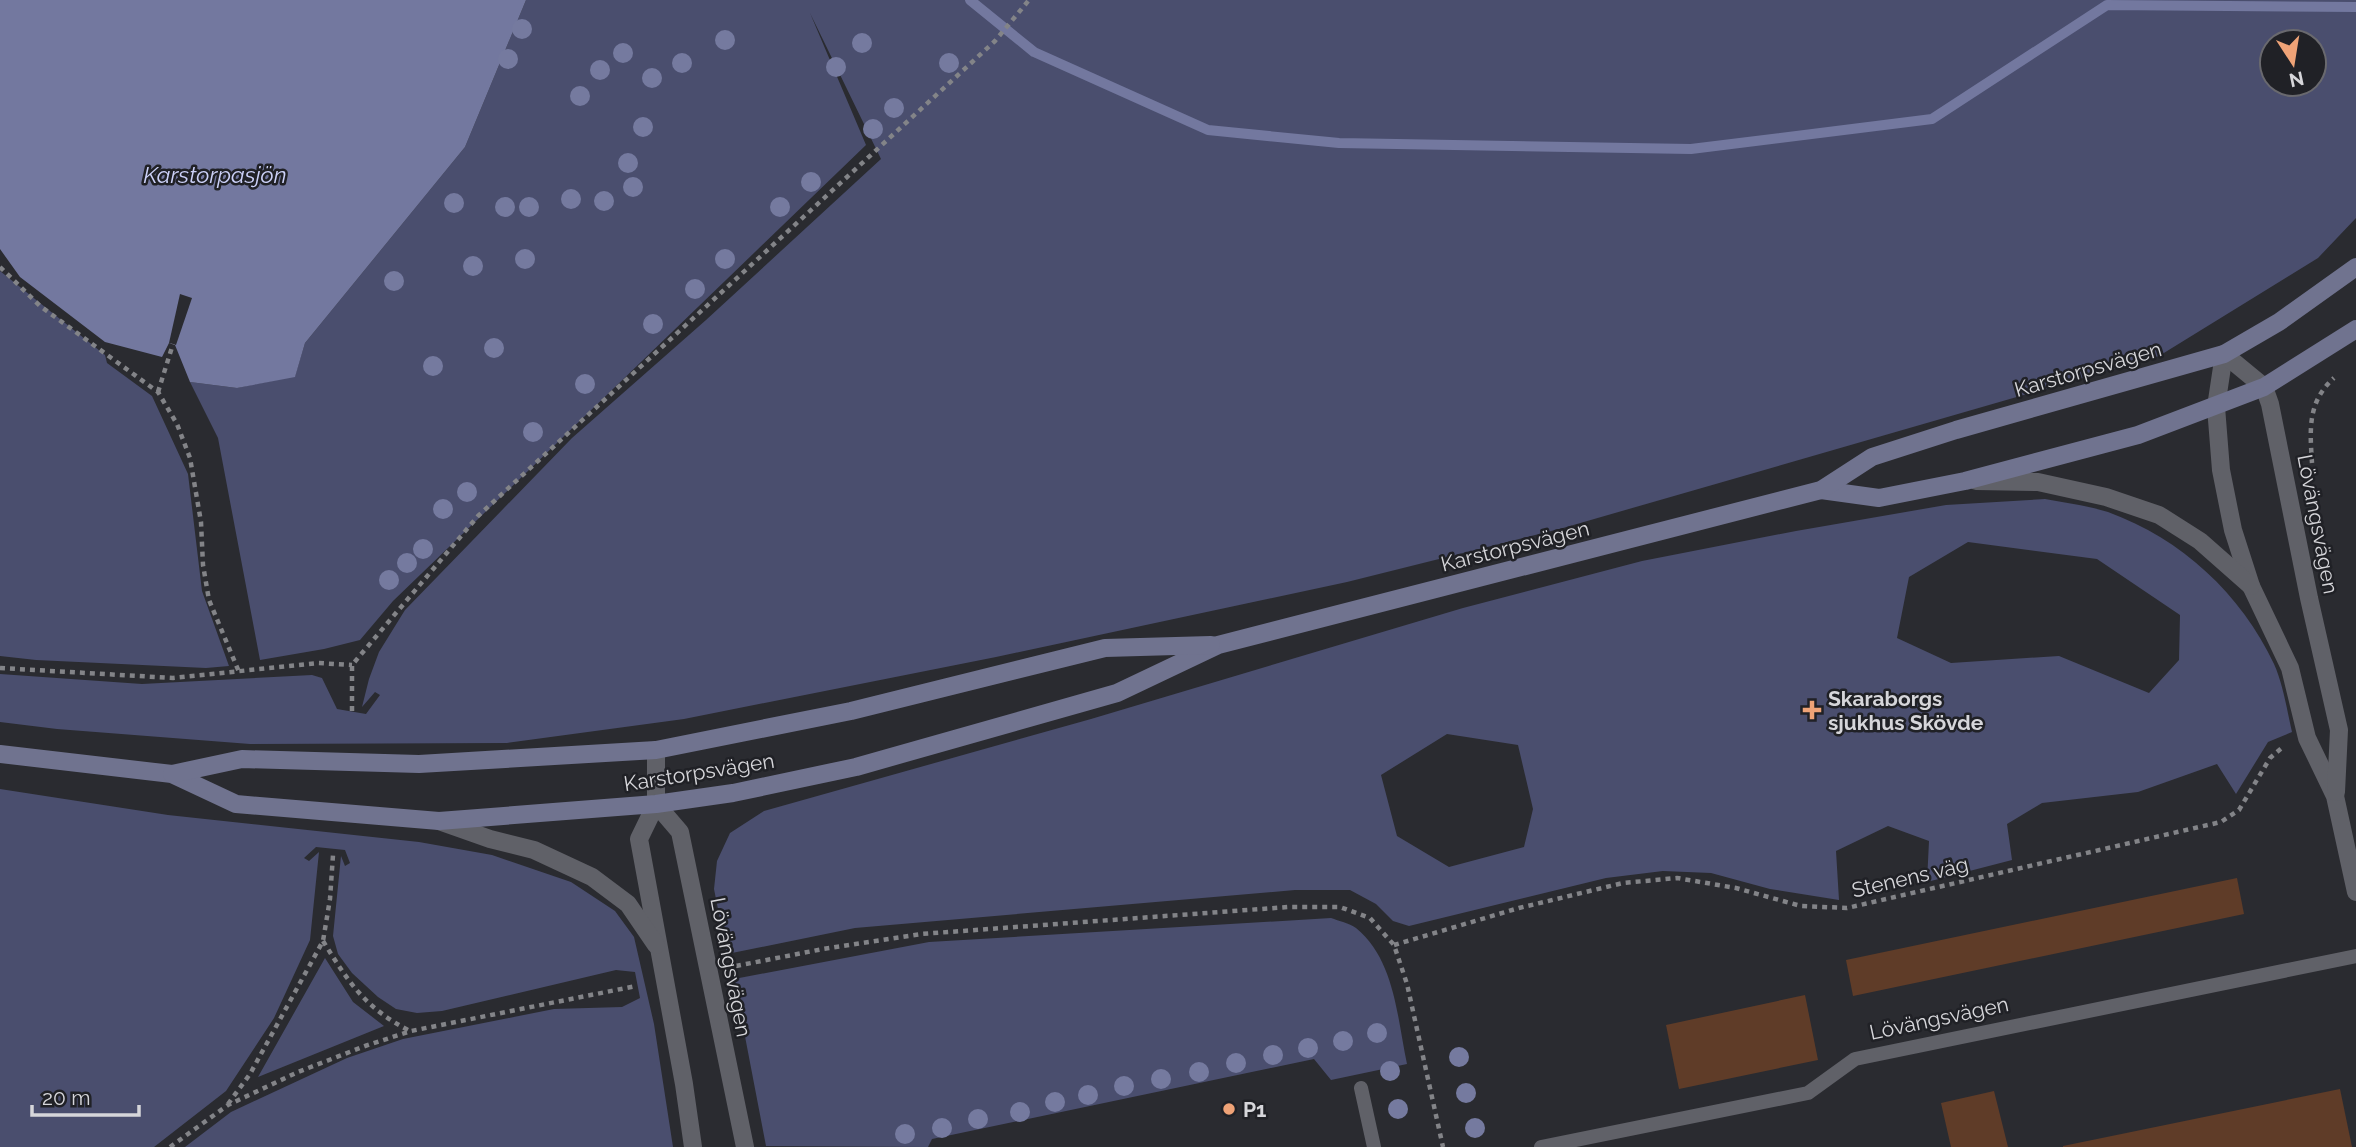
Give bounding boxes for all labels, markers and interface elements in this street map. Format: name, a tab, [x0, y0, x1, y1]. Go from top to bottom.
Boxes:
north arrow	[2258, 28, 2328, 98]
text: N	[2287, 67, 2306, 92]
water label: Karstorpasjön	[143, 161, 287, 188]
street label: Karstorpsvägen	[2012, 336, 2164, 402]
street label: Lövängsvägen	[2292, 452, 2344, 596]
street label: Karstorpsvägen	[1438, 515, 1592, 577]
place label: Skaraborgs sjukhus Skövde	[1828, 686, 1984, 735]
marker: Skaraborgs sjukhus Skövde	[1802, 700, 1822, 720]
street label: Karstorpsvägen	[622, 748, 776, 796]
street label: Stenens väg	[1849, 851, 1971, 903]
street label: Lövängsvägen	[705, 895, 757, 1039]
street label: Lövängsvägen	[1867, 991, 2011, 1045]
scale bar	[32, 1074, 138, 1118]
text: 20 m	[42, 1085, 90, 1110]
place label: P1	[1243, 1097, 1266, 1122]
marker: P1	[1221, 1101, 1237, 1117]

